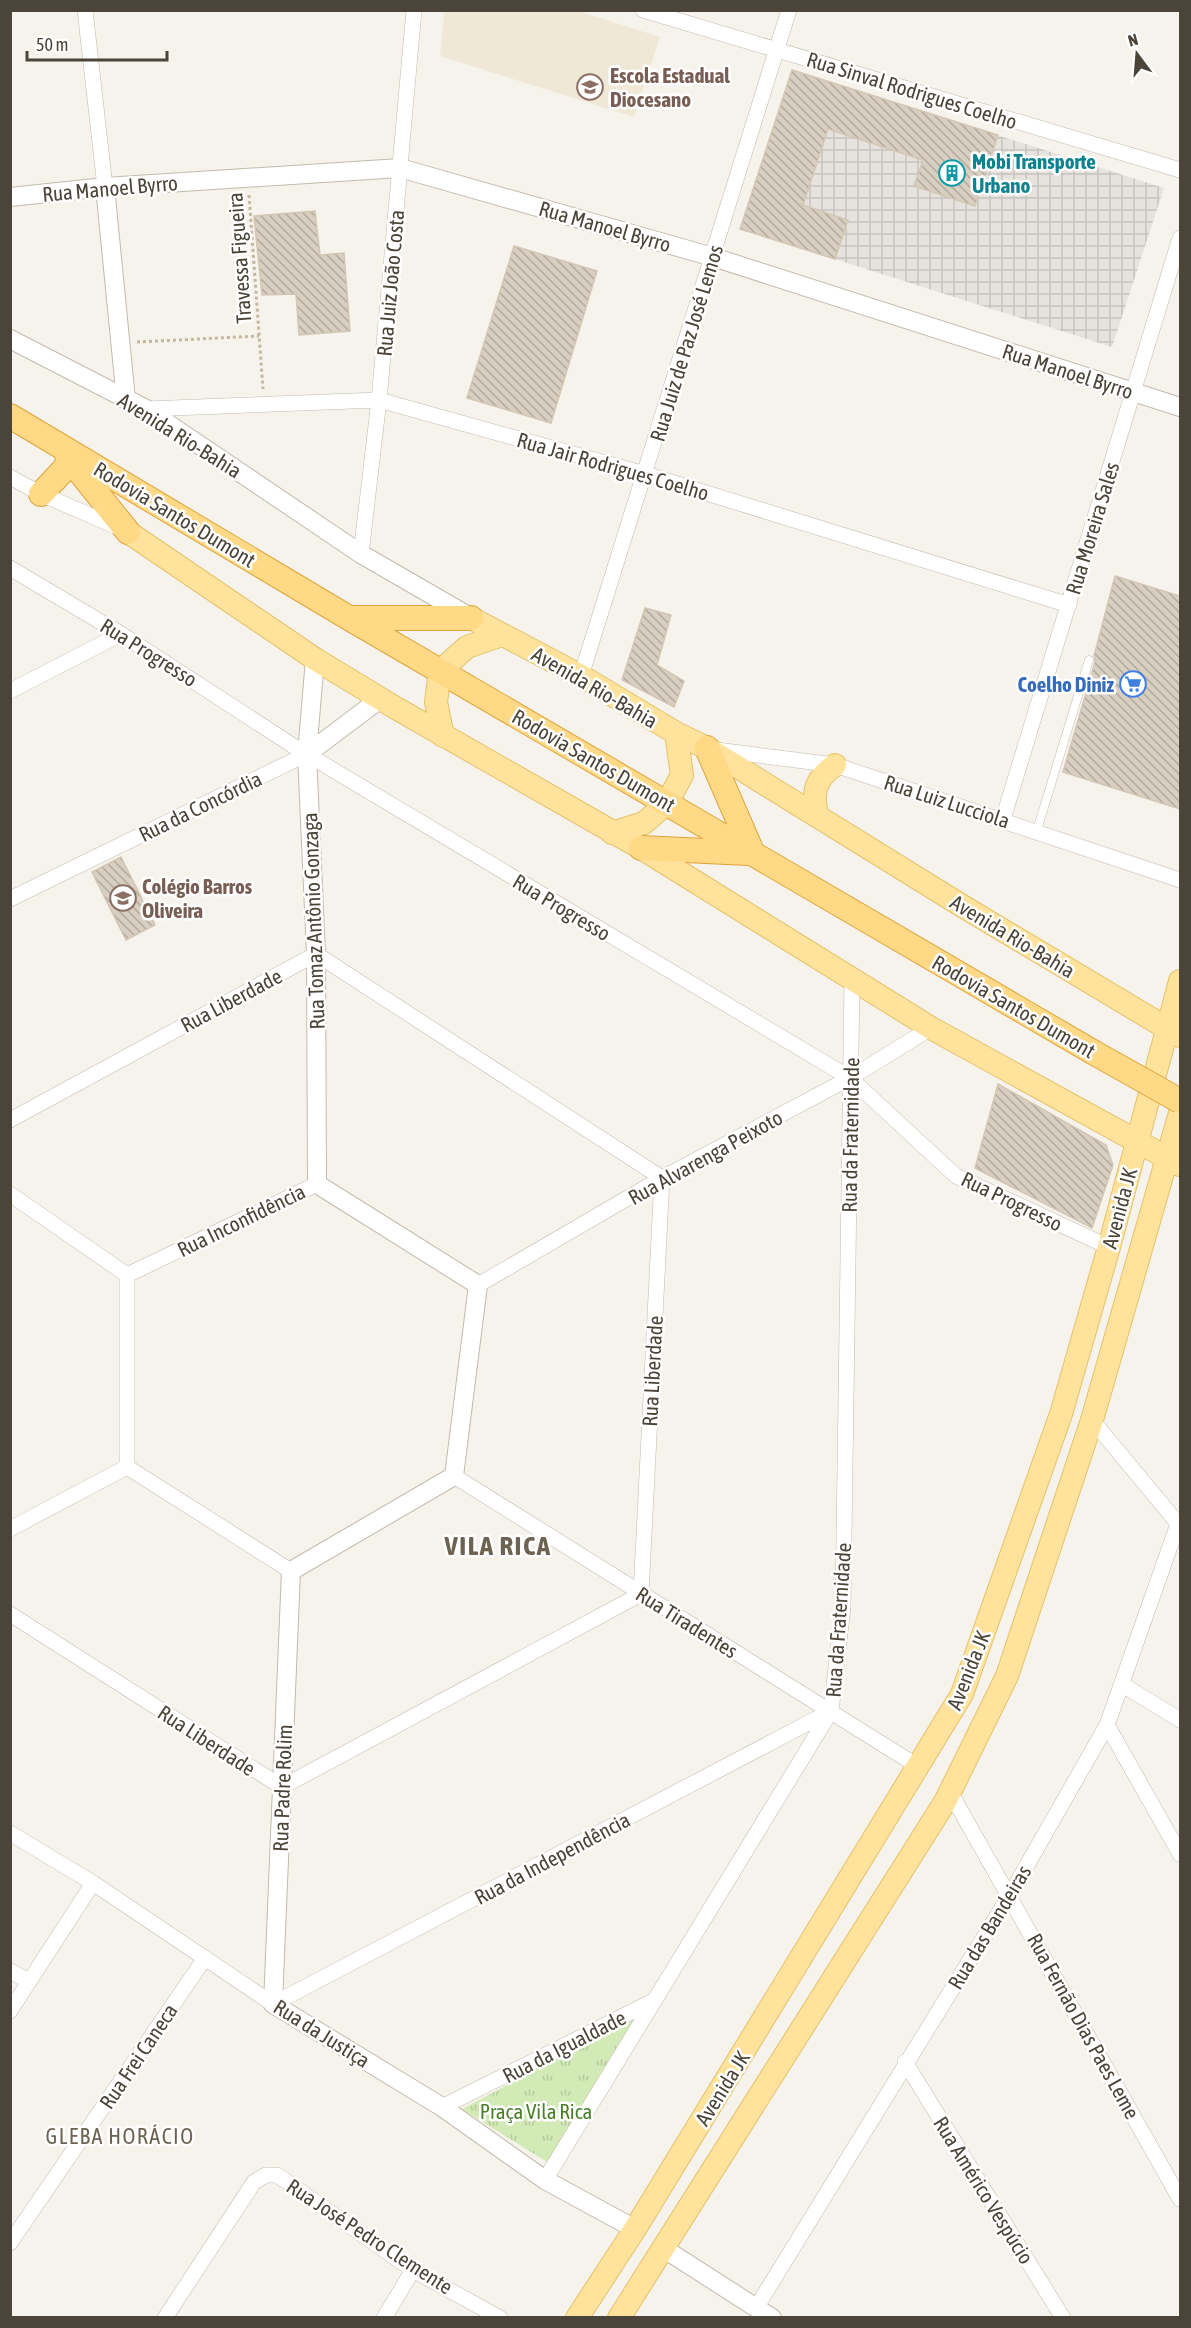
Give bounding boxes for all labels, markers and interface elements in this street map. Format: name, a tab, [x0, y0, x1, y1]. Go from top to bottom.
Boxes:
scale bar	[27, 24, 166, 62]
north arrow	[1107, 24, 1167, 84]
text: N	[1126, 30, 1140, 50]
text: 50 m	[36, 34, 68, 55]
street label: Rua Sinval Rodrigues Coelho	[804, 47, 1020, 133]
place label: Escola Estadual Diocesano	[610, 63, 730, 111]
school or university icon: Escola Estadual Diocesano	[575, 72, 605, 102]
place label: Mobi Transporte Urbano	[972, 149, 1096, 197]
building icon: Mobi Transporte Urbano	[937, 158, 967, 188]
street label: Rua Manoel Byrro	[41, 170, 179, 206]
street label: Travessa Figueira	[222, 192, 256, 324]
street label: Rua Manoel Byrro	[536, 196, 674, 256]
street label: Rua Juiz João Costa	[372, 209, 408, 357]
street label: Rua Juiz de Paz José Lemos	[645, 242, 727, 444]
street label: Rua Manoel Byrro	[1000, 339, 1136, 403]
street label: Avenida Rio-Bahia	[114, 388, 246, 482]
street label: Rua Jair Rodrigues Coelho	[514, 427, 712, 505]
street label: Rodovia Santos Dumont	[90, 456, 260, 572]
street label: Rua Moreira Sales	[1060, 459, 1124, 597]
street label: Rua Progresso	[96, 613, 202, 691]
street label: Avenida Rio-Bahia	[528, 641, 662, 733]
supermarket icon: Coelho Diniz	[1118, 669, 1148, 699]
place label: Coelho Diniz	[1017, 672, 1114, 696]
street label: Rodovia Santos Dumont	[508, 704, 680, 816]
street label: Rua da Concórdia	[135, 766, 265, 846]
street label: Rua Luiz Lucciola	[881, 769, 1013, 833]
street label: Rua Tomaz Antônio Gonzaga	[297, 812, 329, 1030]
street label: Rua Progresso	[509, 869, 615, 945]
place label: Colégio Barros Oliveira	[142, 874, 253, 922]
school or university icon: Colégio Barros Oliveira	[108, 883, 138, 913]
street label: Avenida Rio-Bahia	[946, 889, 1080, 983]
street label: Rodovia Santos Dumont	[928, 950, 1100, 1062]
street label: Rua Liberdade	[176, 963, 286, 1037]
street label: Rua da Fraternidade	[837, 1057, 863, 1213]
street label: Rua Alvarenga Peixoto	[624, 1105, 786, 1209]
street label: Avenida JK	[1097, 1164, 1142, 1251]
street label: Rua Progresso	[958, 1166, 1066, 1236]
street label: Rua Inconfidência	[173, 1179, 309, 1261]
street label: Rua Liberdade	[637, 1315, 667, 1427]
district label: VILA RICA	[444, 1530, 551, 1561]
street label: Rua da Fraternidade	[821, 1542, 855, 1698]
street label: Rua Tiradentes	[632, 1581, 742, 1663]
street label: Avenida JK	[941, 1626, 995, 1713]
street label: Rua Liberdade	[154, 1700, 260, 1780]
street label: Rua Padre Rolim	[268, 1724, 296, 1852]
street label: Rua da Independência	[470, 1807, 634, 1909]
street label: Rua das Bandeiras	[943, 1861, 1035, 1993]
street label: Rua Fernão Dias Paes Leme	[1023, 1929, 1145, 2123]
street label: Rua da Justiça	[270, 1994, 374, 2072]
street label: Rua Frei Caneca	[94, 1999, 182, 2113]
street label: Rua da Igualdade	[499, 2005, 629, 2087]
street label: Avenida JK	[690, 2046, 755, 2130]
park label: Praça Vila Rica	[480, 2099, 592, 2123]
street label: Rua Américo Vespúcio	[929, 2112, 1039, 2268]
district label: GLEBA HORÁCIO	[45, 2123, 195, 2149]
street label: Rua José Pedro Clemente	[283, 2173, 457, 2299]

